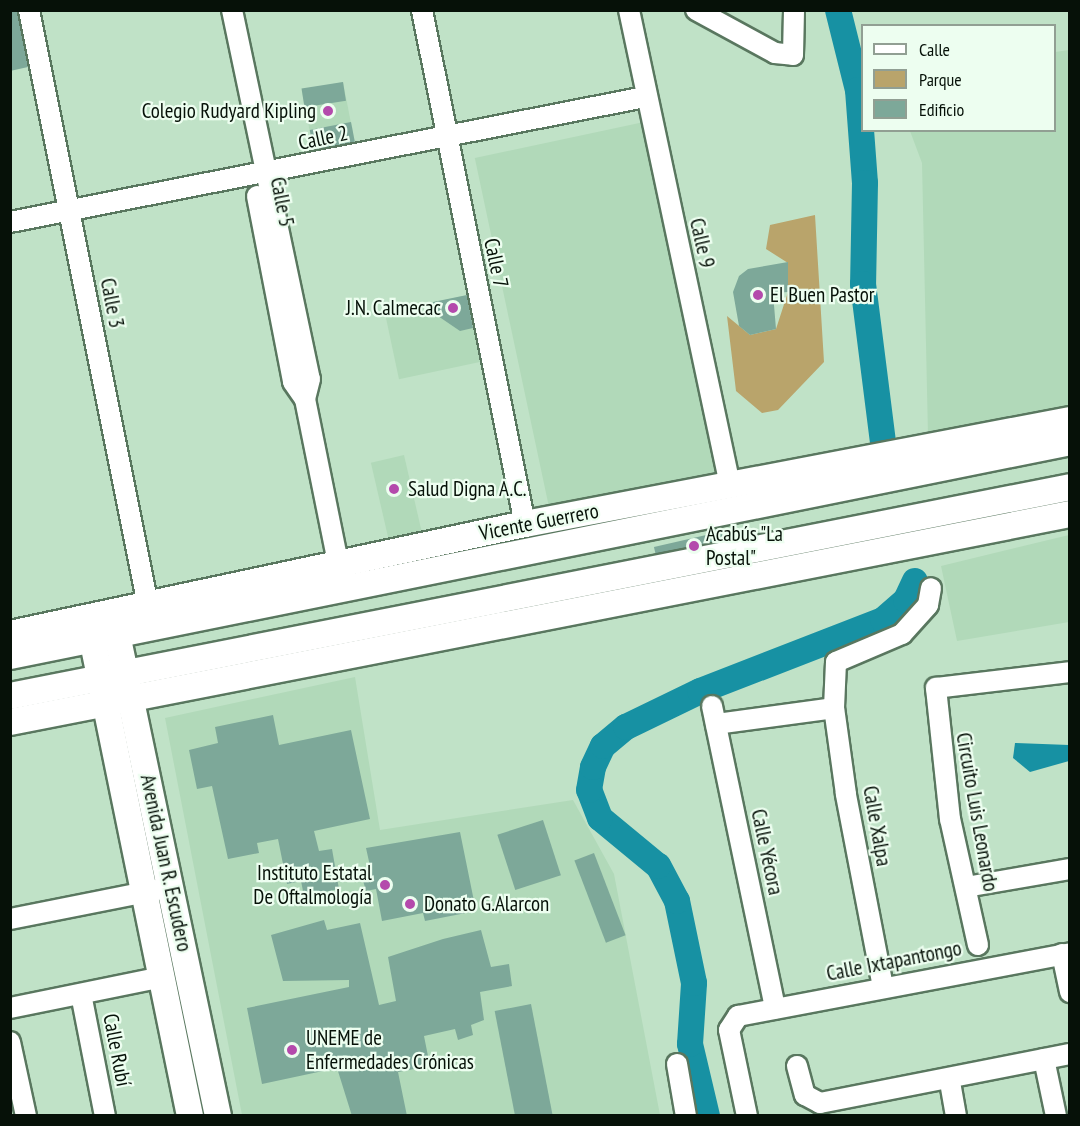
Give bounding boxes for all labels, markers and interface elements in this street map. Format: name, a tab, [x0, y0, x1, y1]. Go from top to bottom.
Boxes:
legend	[861, 24, 1056, 132]
text: Calle	[919, 38, 950, 61]
text: Parque	[919, 68, 962, 91]
place label: Colegio Rudyard Kipling	[142, 98, 316, 124]
text: Edificio	[919, 98, 964, 121]
marker: Colegio Rudyard Kipling	[321, 104, 335, 118]
street label: Calle 2	[296, 120, 350, 156]
street label: Calle 5	[265, 175, 299, 229]
street label: Calle 9	[684, 216, 720, 270]
street label: Calle 7	[478, 236, 514, 290]
street label: Calle 3	[95, 276, 129, 330]
place label: El Buen Pastor	[770, 282, 875, 308]
marker: El Buen Pastor	[751, 288, 765, 302]
place label: J.N. Calmecac	[345, 295, 441, 321]
marker: J.N. Calmecac	[446, 301, 460, 315]
place label: Salud Digna A.C.	[408, 476, 527, 502]
marker: Salud Digna A.C.	[385, 480, 403, 498]
street label: Vicente Guerrero	[477, 498, 601, 546]
place label: Acabús "La Postal"	[706, 521, 784, 571]
marker: Acabús "La Postal"	[687, 539, 701, 553]
street label: Circuito Luis Leonardo	[951, 731, 1003, 893]
street label: Avenida Juan R. Escudero	[135, 772, 197, 954]
street label: Calle Xalpa	[858, 784, 896, 868]
street label: Calle Yécora	[746, 807, 788, 897]
place label: Instituto Estatal De Oftalmología	[253, 860, 372, 910]
marker: Instituto Estatal De Oftalmología	[376, 876, 394, 894]
place label: Donato G.Alarcon	[424, 891, 549, 917]
marker: Donato G.Alarcon	[401, 895, 419, 913]
street label: Calle Ixtapantongo	[824, 936, 964, 986]
street label: Calle Rubí	[98, 1012, 136, 1088]
place label: UNEME de Enfermedades Crónicas	[306, 1025, 474, 1075]
marker: UNEME de Enfermedades Crónicas	[283, 1041, 301, 1059]

